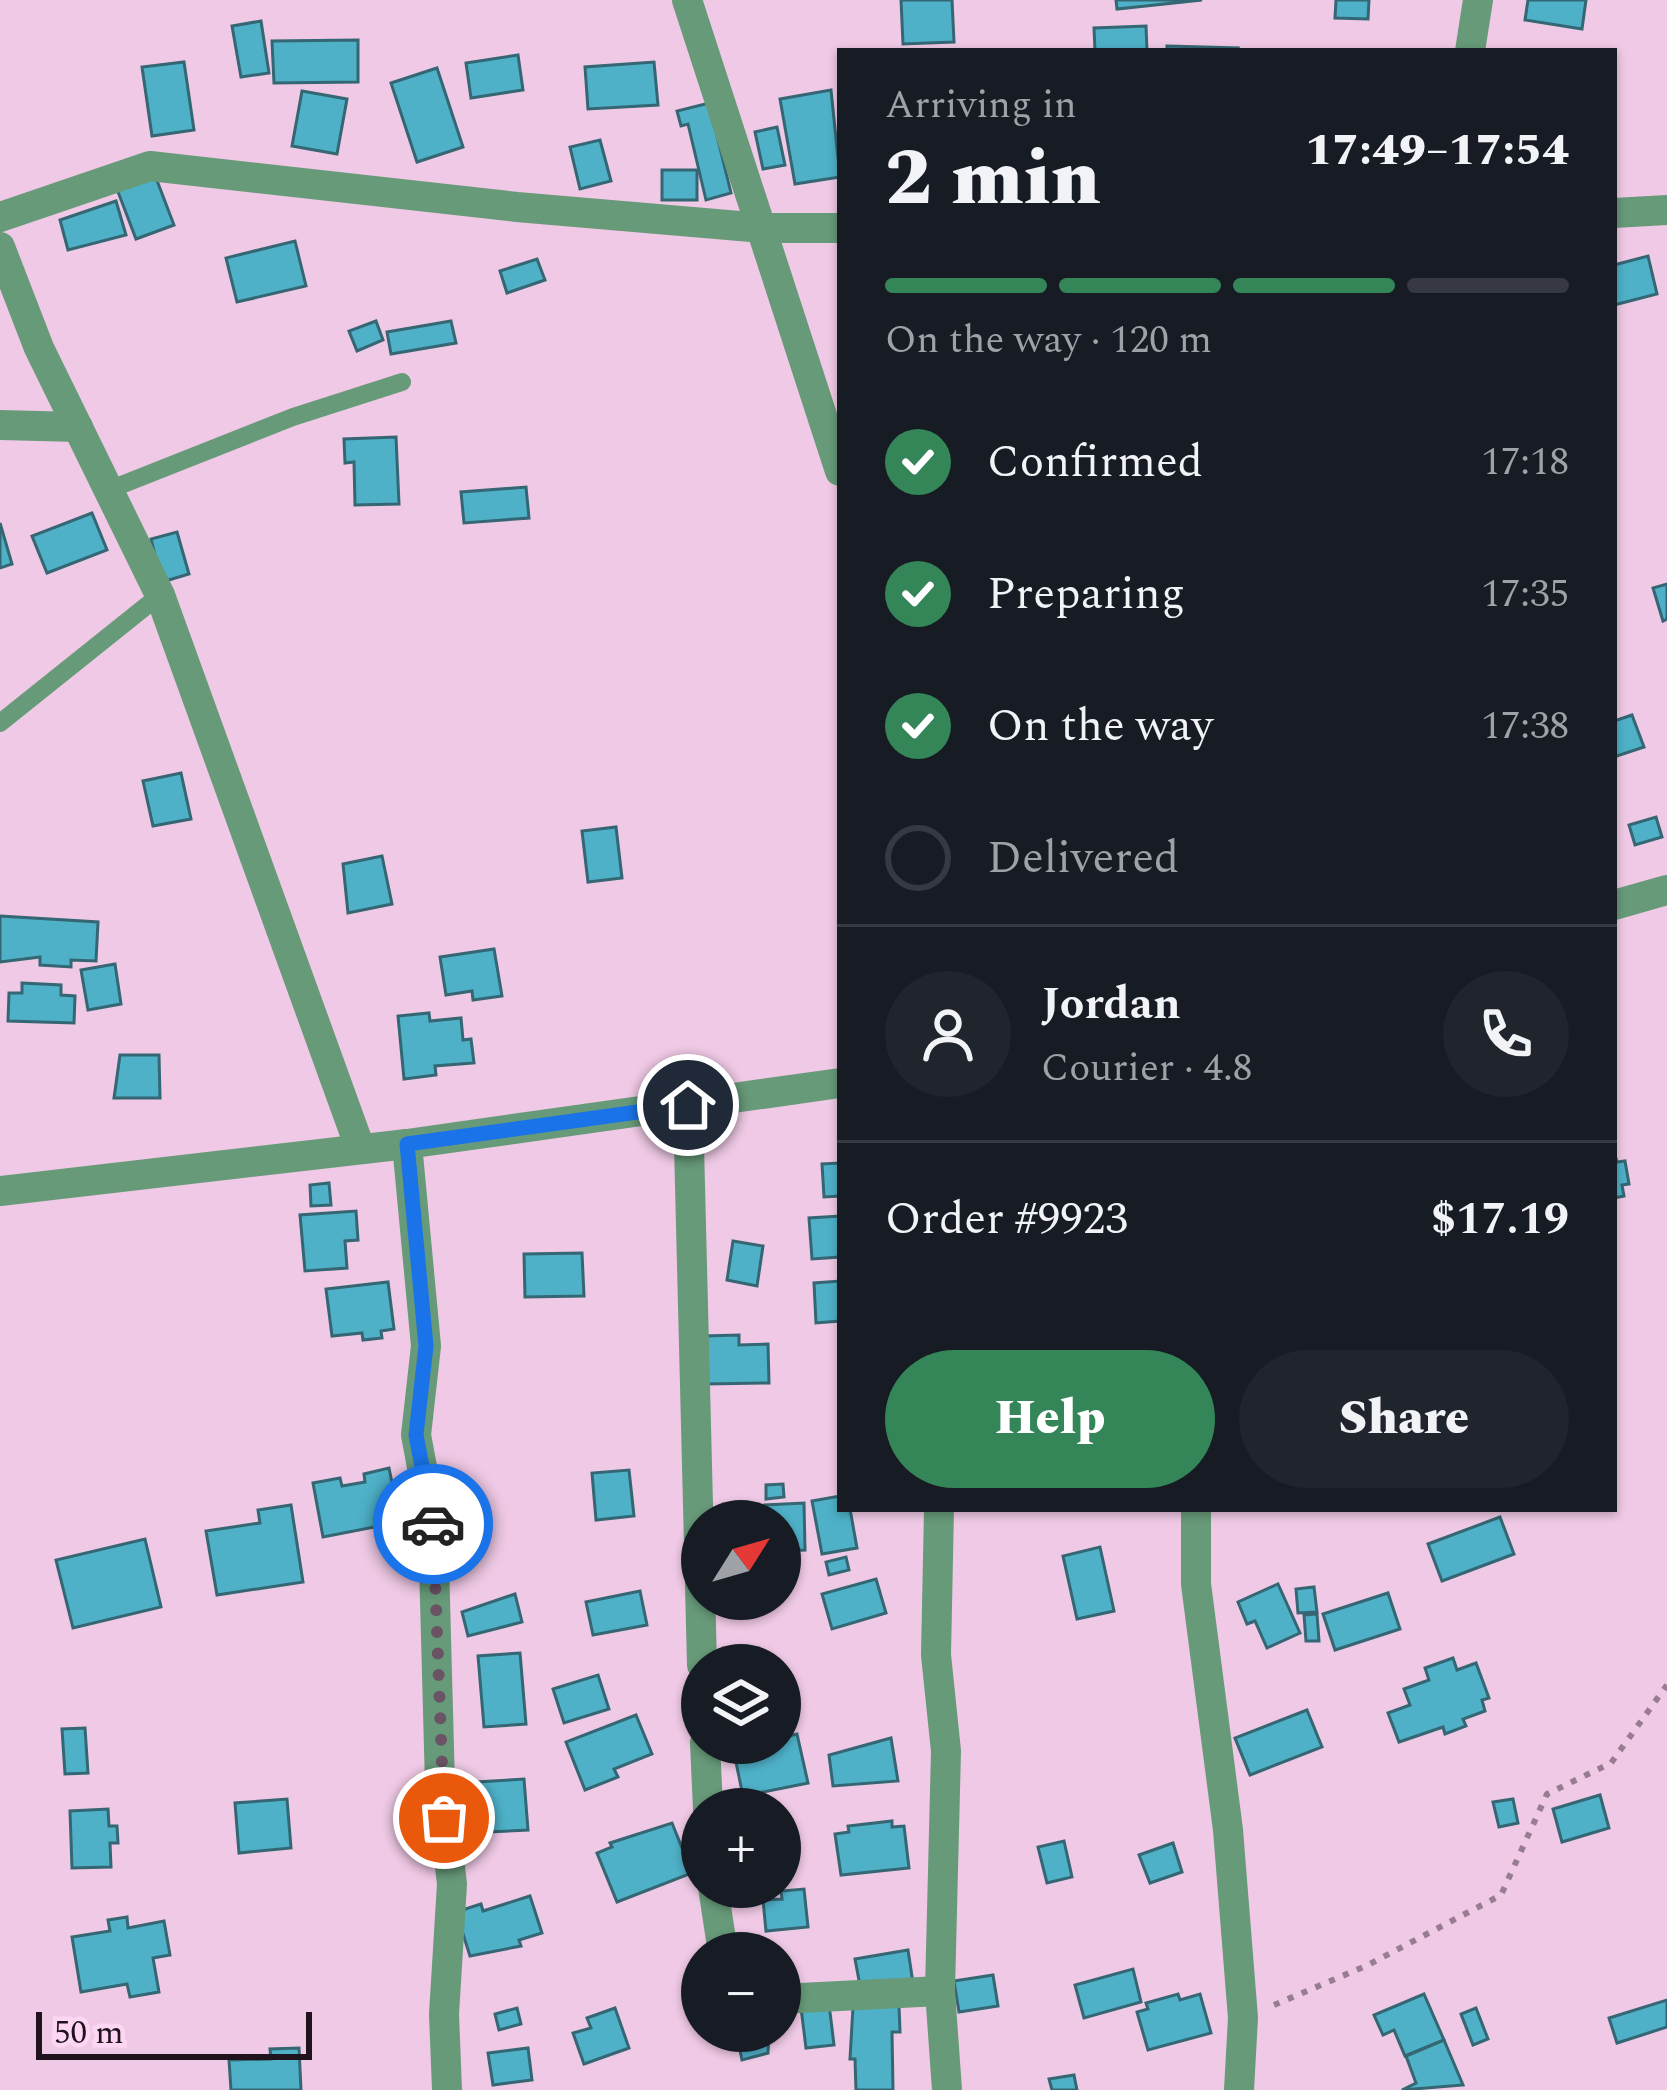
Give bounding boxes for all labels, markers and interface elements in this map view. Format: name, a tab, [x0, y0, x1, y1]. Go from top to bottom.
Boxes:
text: Arriving in	[885, 76, 1077, 135]
text: 17:49–17:54	[1305, 116, 1569, 185]
text: 2 min	[885, 120, 1101, 239]
text: On the way · 120 m	[885, 311, 1212, 370]
text: Confirmed	[987, 428, 1203, 497]
icon: check	[885, 429, 951, 495]
text: 17:18	[1481, 433, 1569, 492]
text: Preparing	[987, 560, 1185, 629]
icon: check	[885, 561, 951, 627]
text: 17:35	[1481, 565, 1569, 624]
text: On the way	[987, 692, 1213, 761]
icon: check	[885, 693, 951, 759]
text: 17:38	[1481, 697, 1569, 756]
text: Delivered	[987, 824, 1179, 893]
text: Jordan	[1041, 970, 1181, 1039]
button: person	[885, 971, 1011, 1097]
button: phone	[1443, 971, 1569, 1097]
text: Courier · 4.8	[1041, 1039, 1252, 1098]
pin	[637, 1054, 739, 1156]
icon: home	[655, 1072, 721, 1138]
text: Order #9923	[885, 1185, 1128, 1254]
text: $17.19	[1431, 1185, 1569, 1254]
button: Help	[885, 1350, 1215, 1488]
button: Share	[1239, 1350, 1569, 1488]
courier	[373, 1464, 493, 1584]
icon: car	[400, 1491, 466, 1557]
north arrow	[681, 1500, 801, 1620]
map controls	[681, 1500, 801, 2052]
button: layers	[681, 1644, 801, 1764]
pin	[393, 1767, 495, 1869]
icon: bag	[411, 1785, 477, 1851]
button: +	[681, 1788, 801, 1908]
button: −	[681, 1932, 801, 2052]
scale bar	[36, 2006, 312, 2059]
text: 50 m	[54, 2008, 124, 2058]

